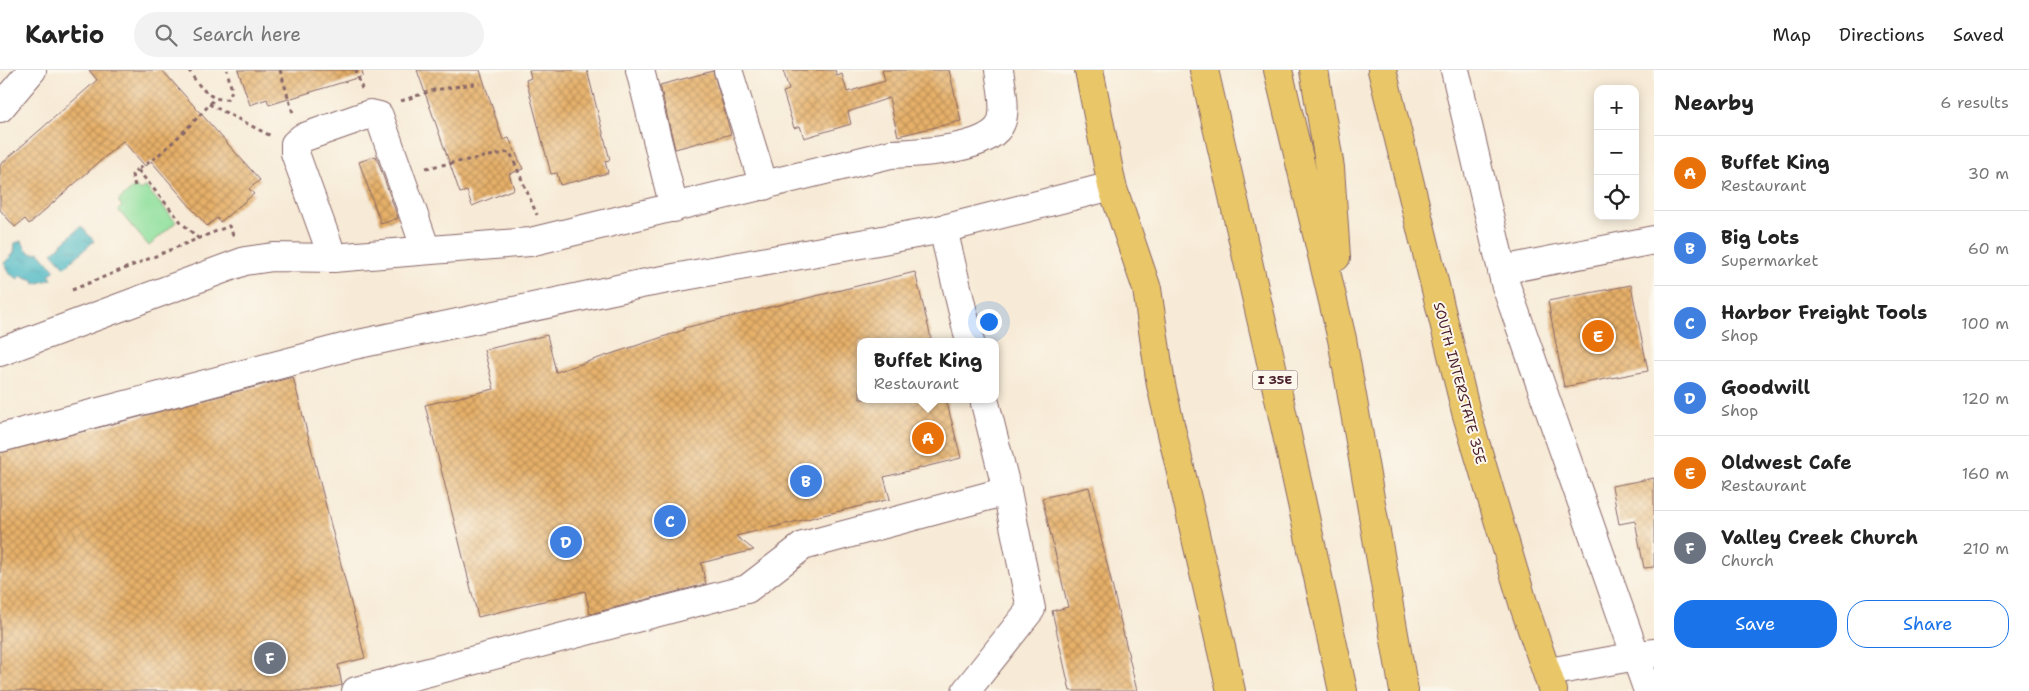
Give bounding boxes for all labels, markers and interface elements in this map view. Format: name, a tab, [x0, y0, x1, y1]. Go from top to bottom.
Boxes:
search box	[134, 12, 484, 57]
text: Kartio	[25, 19, 104, 51]
icon: search	[152, 21, 180, 49]
text: Search here	[192, 22, 301, 47]
text: Map	[1773, 23, 1811, 47]
text: Directions	[1839, 23, 1925, 47]
text: Saved	[1953, 23, 2004, 47]
map controls	[1594, 85, 1639, 220]
button: +	[1594, 85, 1639, 130]
text: Nearby	[1674, 89, 1754, 117]
text: 6 results	[1940, 92, 2009, 113]
button: −	[1594, 130, 1639, 175]
text: Buffet King	[1721, 150, 1830, 175]
text: A	[1684, 163, 1696, 184]
text: 30 m	[1968, 163, 2009, 184]
button: locate	[1594, 175, 1639, 220]
text: Restaurant	[1721, 175, 1807, 196]
text: Big Lots	[1721, 225, 1799, 250]
text: B	[1685, 238, 1695, 259]
text: 60 m	[1968, 238, 2009, 259]
text: Supermarket	[1721, 250, 1818, 271]
street label: SOUTH INTERSTATE 35E	[1430, 300, 1490, 466]
text: Harbor Freight Tools	[1721, 300, 1927, 325]
your location	[976, 309, 1002, 335]
text: C	[1685, 313, 1695, 334]
text: 100 m	[1961, 313, 2009, 334]
pin: E	[1582, 317, 1614, 355]
text: Shop	[1721, 325, 1758, 346]
popup	[857, 338, 999, 403]
text: Buffet King	[874, 348, 982, 373]
road number: I 35E	[1252, 370, 1298, 390]
text: Restaurant	[874, 373, 959, 394]
text: Goodwill	[1721, 375, 1810, 400]
text: D	[1684, 388, 1696, 409]
text: 120 m	[1962, 388, 2009, 409]
text: Shop	[1721, 400, 1758, 421]
pin: A	[912, 419, 944, 457]
text: Oldwest Cafe	[1721, 450, 1852, 475]
pin: B	[790, 462, 822, 500]
text: E	[1685, 463, 1695, 484]
text: 160 m	[1962, 463, 2009, 484]
text: Restaurant	[1721, 475, 1807, 496]
pin: C	[654, 502, 686, 540]
pin: D	[550, 523, 582, 561]
text: Valley Creek Church	[1721, 525, 1918, 550]
text: F	[1685, 538, 1695, 559]
text: 210 m	[1962, 538, 2009, 559]
text: Church	[1721, 550, 1774, 571]
button: Save	[1674, 600, 1837, 648]
button: Share	[1847, 600, 2009, 648]
pin: F	[254, 639, 286, 677]

